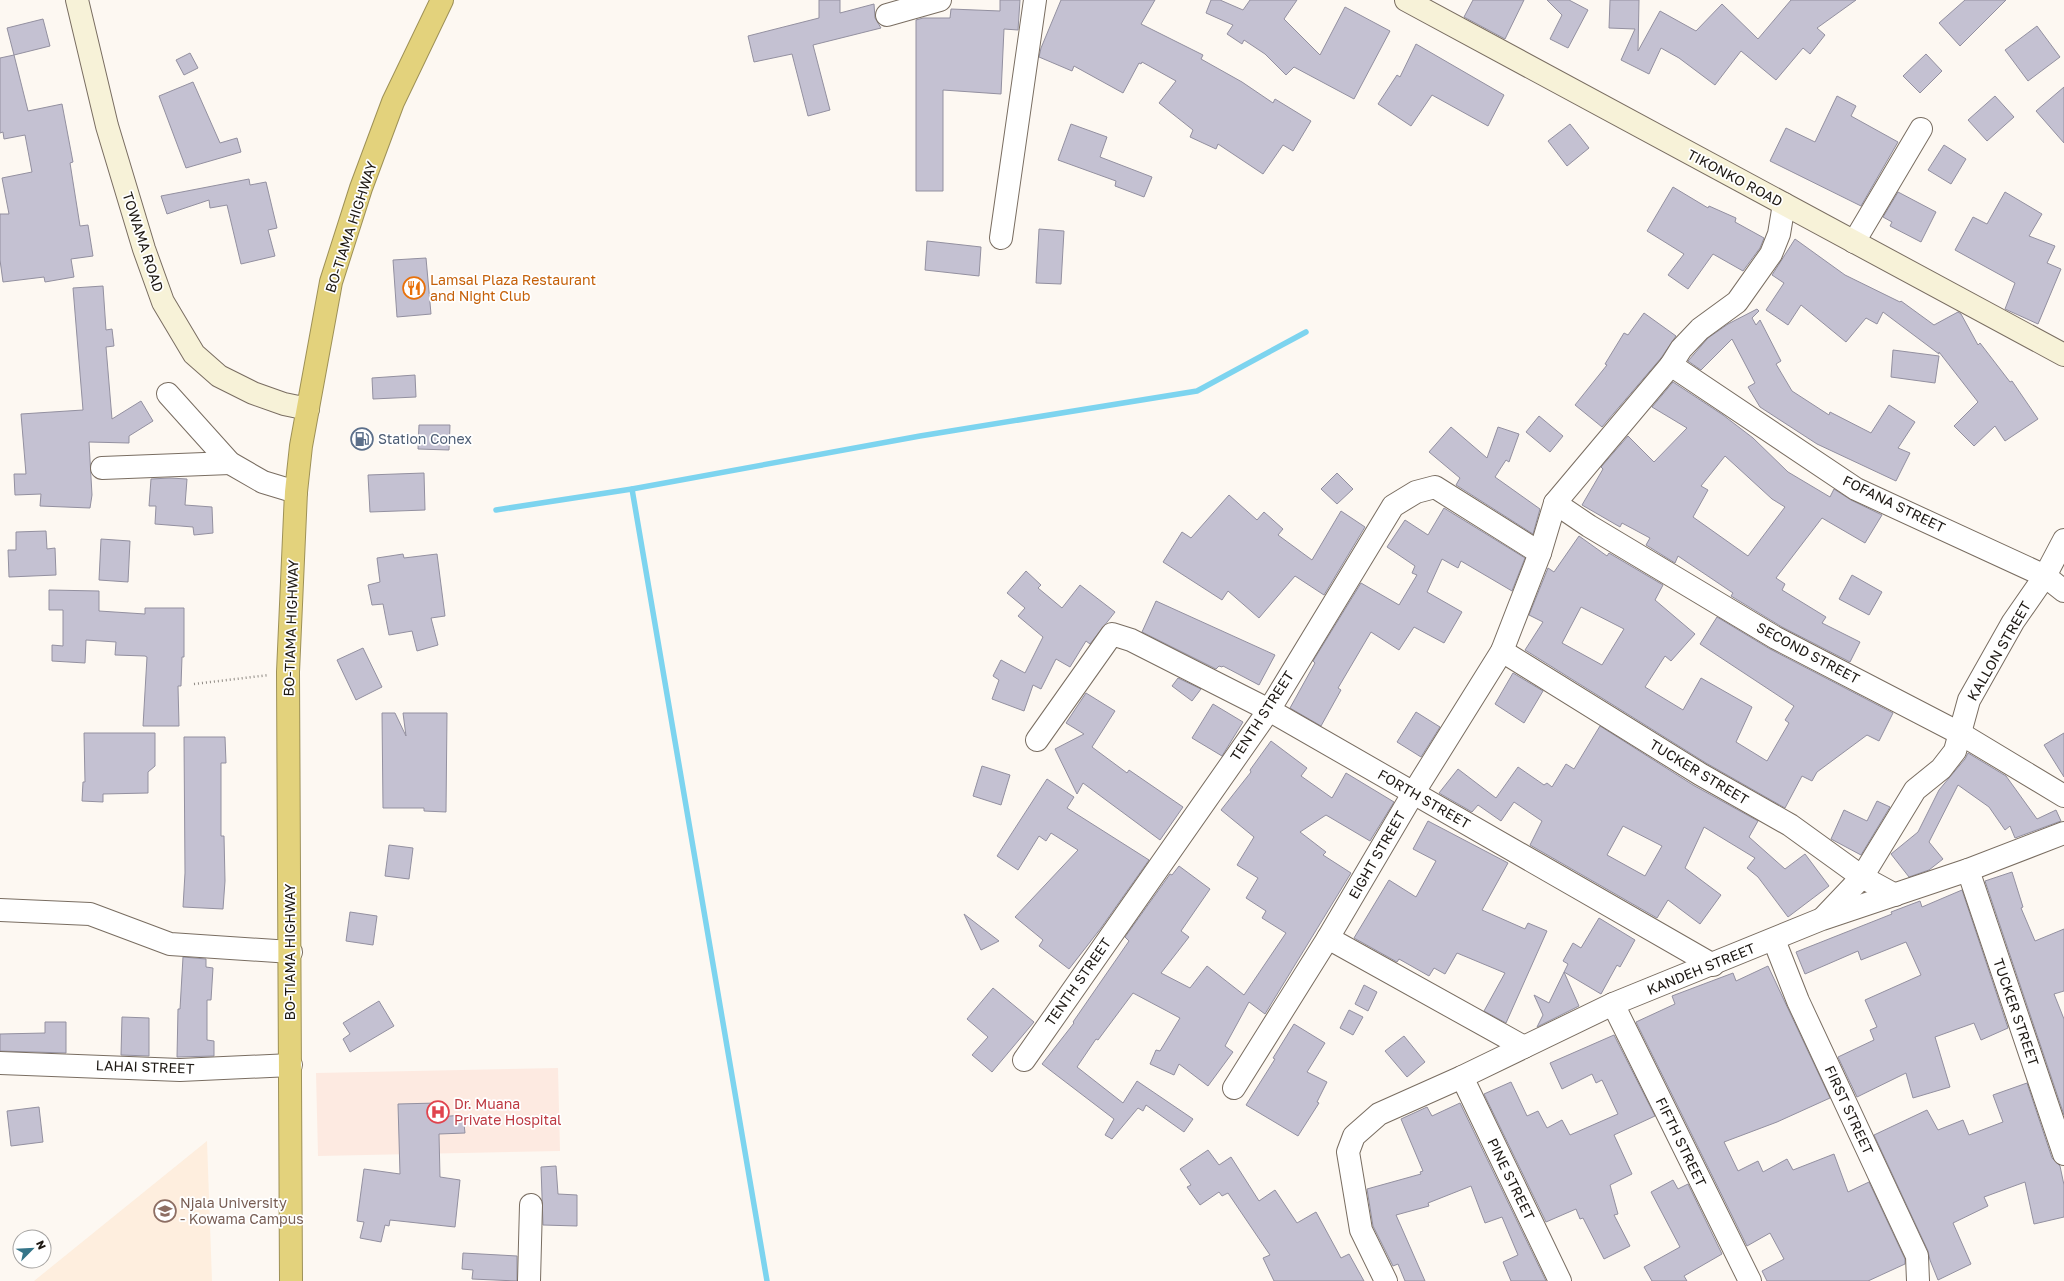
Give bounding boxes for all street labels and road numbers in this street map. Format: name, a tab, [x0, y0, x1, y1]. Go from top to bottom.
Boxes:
street label: TIKONKO ROAD	[1685, 145, 1786, 210]
street label: BO-TIAMA HIGHWAY	[321, 159, 380, 295]
street label: TOWAMA ROAD	[119, 190, 168, 294]
street label: FOFANA STREET	[1840, 471, 1949, 536]
street label: BO-TIAMA HIGHWAY	[280, 559, 301, 697]
street label: KALLON STREET	[1963, 598, 2034, 704]
street label: SECOND STREET	[1754, 618, 1863, 687]
street label: TENTH STREET	[1226, 667, 1297, 764]
street label: TUCKER STREET	[1647, 735, 1752, 808]
street label: FORTH STREET	[1375, 765, 1474, 832]
street label: EIGHT STREET	[1345, 808, 1409, 902]
street label: BO-TIAMA HIGHWAY	[281, 883, 298, 1021]
street label: TENTH STREET	[1041, 934, 1114, 1029]
street label: KANDEH STREET	[1644, 939, 1758, 998]
street label: TUCKER STREET	[1990, 956, 2043, 1068]
street label: LAHAI STREET	[95, 1056, 195, 1077]
street label: FIRST STREET	[1821, 1063, 1878, 1157]
street label: FIFTH STREET	[1653, 1094, 1711, 1189]
street label: PINE STREET	[1484, 1135, 1539, 1223]

